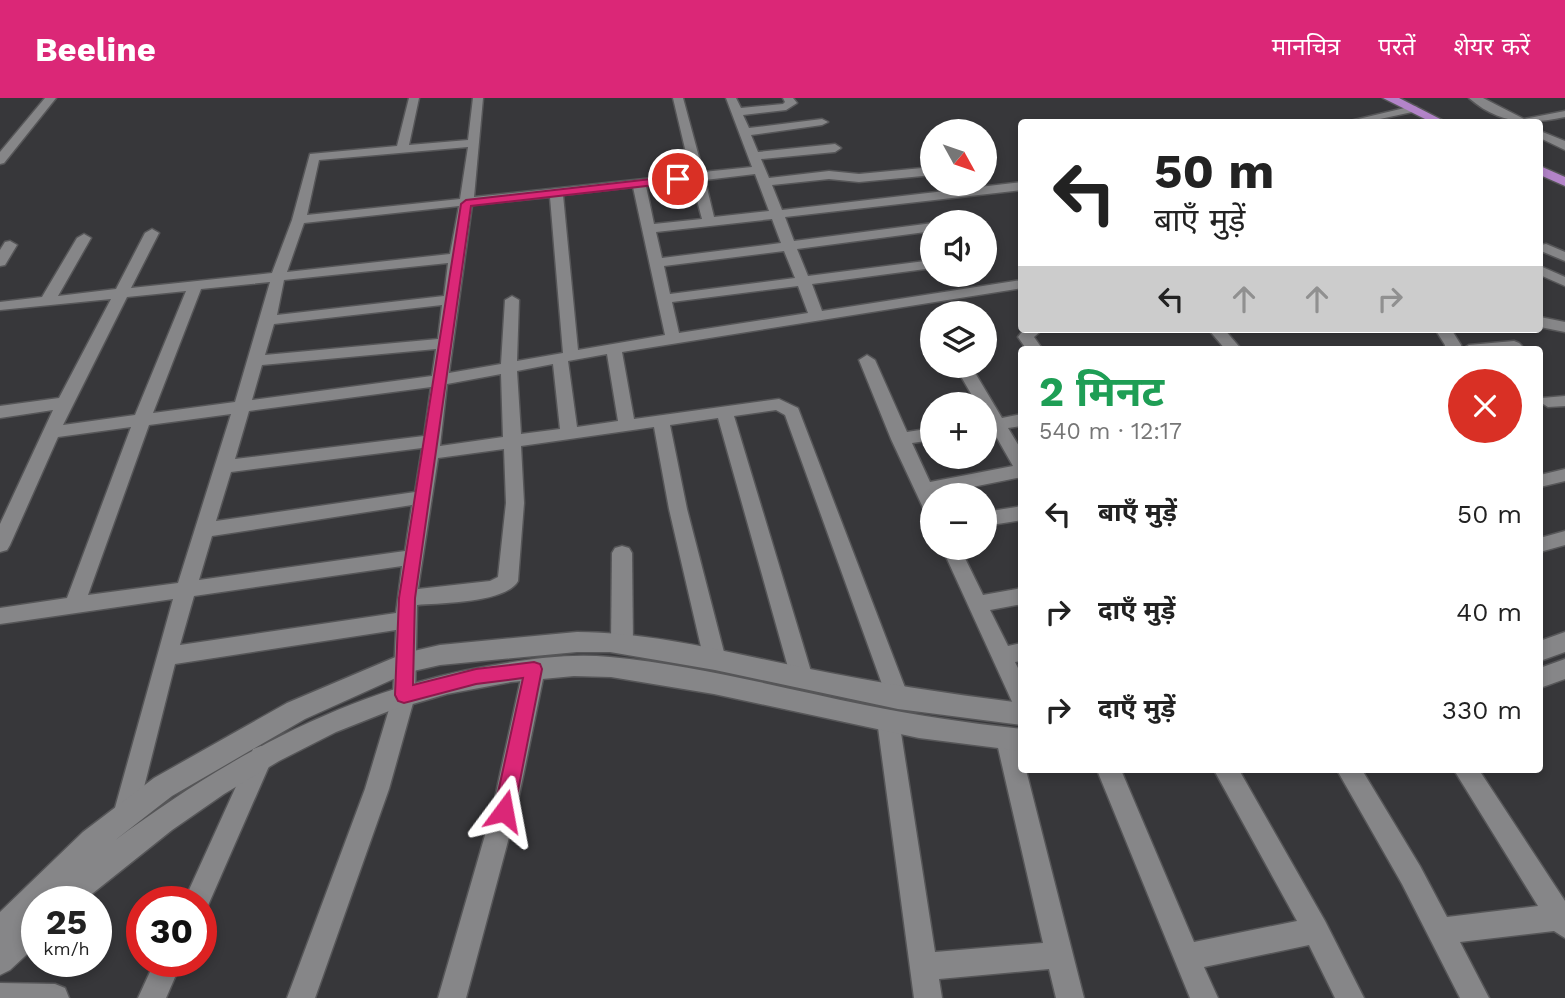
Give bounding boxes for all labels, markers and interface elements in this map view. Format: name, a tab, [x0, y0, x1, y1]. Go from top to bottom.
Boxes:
text: Beeline	[35, 30, 156, 69]
text: मानचित्र	[1272, 33, 1340, 61]
text: परतें	[1378, 33, 1416, 61]
text: शेयर करें	[1454, 33, 1530, 61]
north arrow	[920, 119, 998, 196]
map controls	[920, 119, 997, 560]
text: 50 m	[1154, 142, 1274, 200]
icon: left	[1039, 147, 1130, 238]
pin	[648, 149, 708, 209]
icon: arrive	[659, 160, 697, 198]
text: बाएँ मुड़ें	[1154, 201, 1245, 239]
button: sound	[920, 210, 997, 287]
icon: left	[1152, 280, 1190, 318]
icon: ahead	[1225, 280, 1263, 318]
icon: ahead	[1298, 280, 1336, 318]
icon: right	[1371, 280, 1409, 318]
button: layers	[920, 301, 997, 378]
text: 2 मिनट	[1039, 367, 1164, 416]
button: close	[1448, 369, 1522, 443]
button: +	[920, 392, 997, 469]
text: 540 m · 12:17	[1039, 418, 1182, 445]
button: −	[920, 483, 997, 560]
icon: left	[1039, 495, 1077, 533]
text: बाएँ मुड़ें	[1098, 497, 1177, 527]
text: 50 m	[1457, 499, 1522, 529]
icon: right	[1039, 593, 1077, 631]
text: दाएँ मुड़ें	[1098, 595, 1175, 625]
text: 40 m	[1456, 597, 1522, 627]
icon: right	[1039, 691, 1077, 729]
text: दाएँ मुड़ें	[1098, 693, 1175, 723]
text: 330 m	[1442, 695, 1522, 725]
position arrow	[467, 774, 541, 848]
speed limit sign: 30	[126, 886, 217, 977]
text: 25	[46, 901, 87, 943]
text: km/h	[43, 938, 90, 959]

